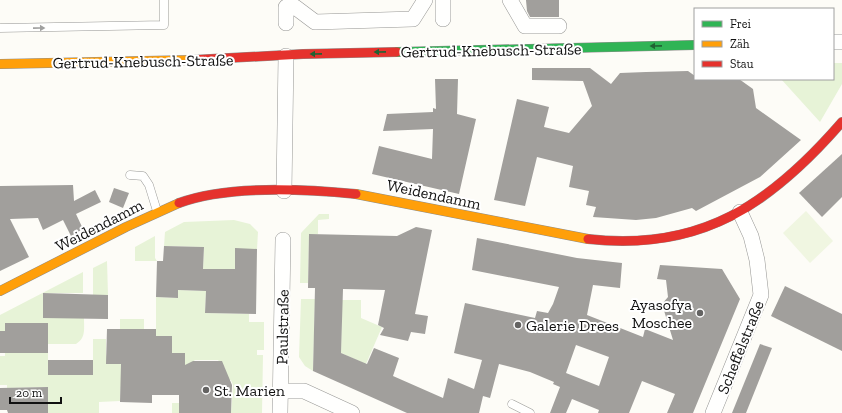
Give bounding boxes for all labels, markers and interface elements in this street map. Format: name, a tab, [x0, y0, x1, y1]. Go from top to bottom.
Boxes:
legend	[694, 8, 834, 80]
text: Frei	[730, 17, 751, 31]
one-way arrow	[33, 24, 45, 31]
text: Zäh	[730, 37, 750, 51]
street label: Gertrud-Knebusch-Straße	[400, 39, 582, 62]
one-way arrow	[649, 43, 662, 49]
one-way arrow	[373, 49, 386, 55]
street label: Gertrud-Knebusch-Straße	[52, 50, 234, 73]
one-way arrow	[310, 50, 322, 57]
text: Stau	[730, 57, 754, 71]
street label: Weidendamm	[385, 175, 483, 214]
street label: Weidendamm	[52, 195, 146, 256]
street label: Paulstraße	[272, 289, 293, 365]
place label: Ayasofya Moschee	[630, 295, 692, 332]
street label: Scheffelstraße	[713, 298, 768, 397]
marker: Ayasofya Moschee	[695, 308, 705, 318]
place label: Galerie Drees	[526, 316, 619, 335]
marker: Galerie Drees	[513, 320, 523, 330]
scale bar	[10, 379, 61, 405]
place label: St. Marien	[214, 381, 286, 400]
marker: St. Marien	[201, 385, 211, 395]
text: 20 m	[16, 386, 43, 400]

